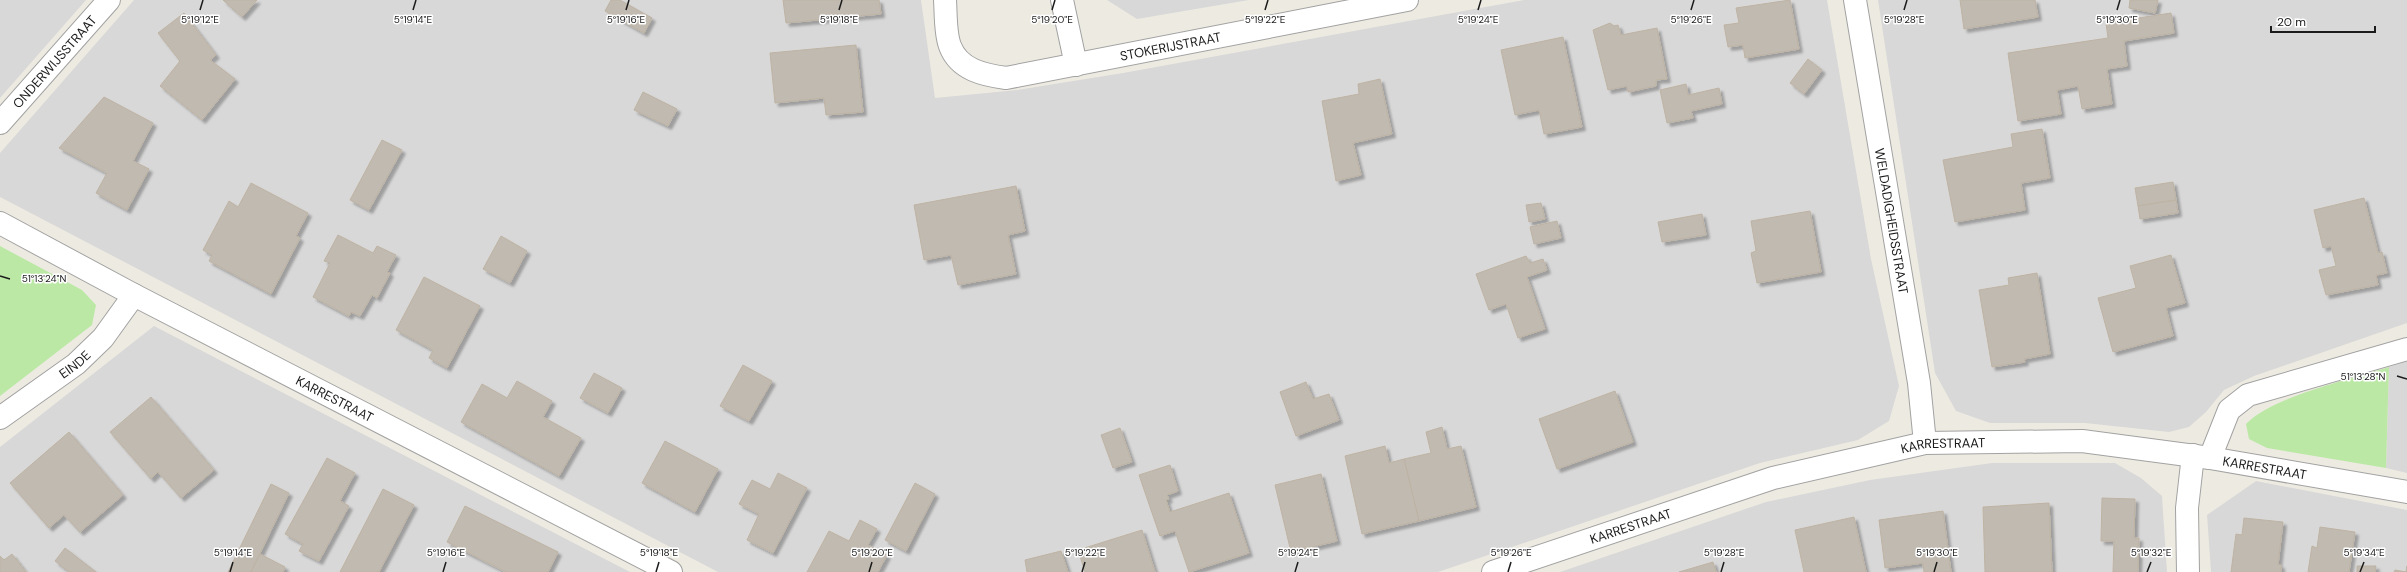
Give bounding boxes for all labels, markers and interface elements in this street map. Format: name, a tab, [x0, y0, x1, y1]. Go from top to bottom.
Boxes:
scale bar	[2271, 8, 2375, 34]
street label: ONDERWIJSSTRAAT	[9, 12, 100, 112]
text: 5°19'12"E	[181, 13, 219, 26]
text: 5°19'14"E	[394, 13, 432, 26]
text: 5°19'16"E	[607, 13, 646, 26]
text: 5°19'18"E	[820, 13, 858, 26]
text: 5°19'20"E	[1031, 13, 1073, 26]
text: 5°19'22"E	[1245, 13, 1286, 26]
text: 5°19'24"E	[1458, 13, 1499, 26]
text: 5°19'26"E	[1670, 13, 1712, 26]
text: 5°19'28"E	[1884, 13, 1925, 26]
text: 5°19'30"E	[2096, 13, 2138, 26]
text: 20 m	[2277, 14, 2306, 30]
street label: STOKERIJSTRAAT	[1119, 28, 1222, 64]
street label: WELDADIGHEIDSSTRAAT	[1871, 147, 1912, 295]
text: 51°13'24"N	[22, 272, 66, 285]
street label: EINDE	[56, 346, 94, 382]
text: 51°13'28"N	[2341, 370, 2385, 383]
street label: KARRESTRAAT	[293, 372, 376, 426]
street label: KARRESTRAAT	[1899, 434, 1985, 457]
street label: KARRESTRAAT	[2221, 452, 2308, 483]
street label: KARRESTRAAT	[1587, 504, 1673, 547]
text: 5°19'14"E	[214, 546, 252, 559]
text: 5°19'16"E	[427, 546, 466, 559]
text: 5°19'18"E	[640, 546, 678, 559]
text: 5°19'20"E	[851, 546, 893, 559]
text: 5°19'22"E	[1065, 546, 1106, 559]
text: 5°19'24"E	[1278, 546, 1319, 559]
text: 5°19'26"E	[1490, 546, 1532, 559]
text: 5°19'28"E	[1704, 546, 1745, 559]
text: 5°19'30"E	[1916, 546, 1958, 559]
text: 5°19'32"E	[2131, 546, 2172, 559]
text: 5°19'34"E	[2343, 546, 2385, 559]

